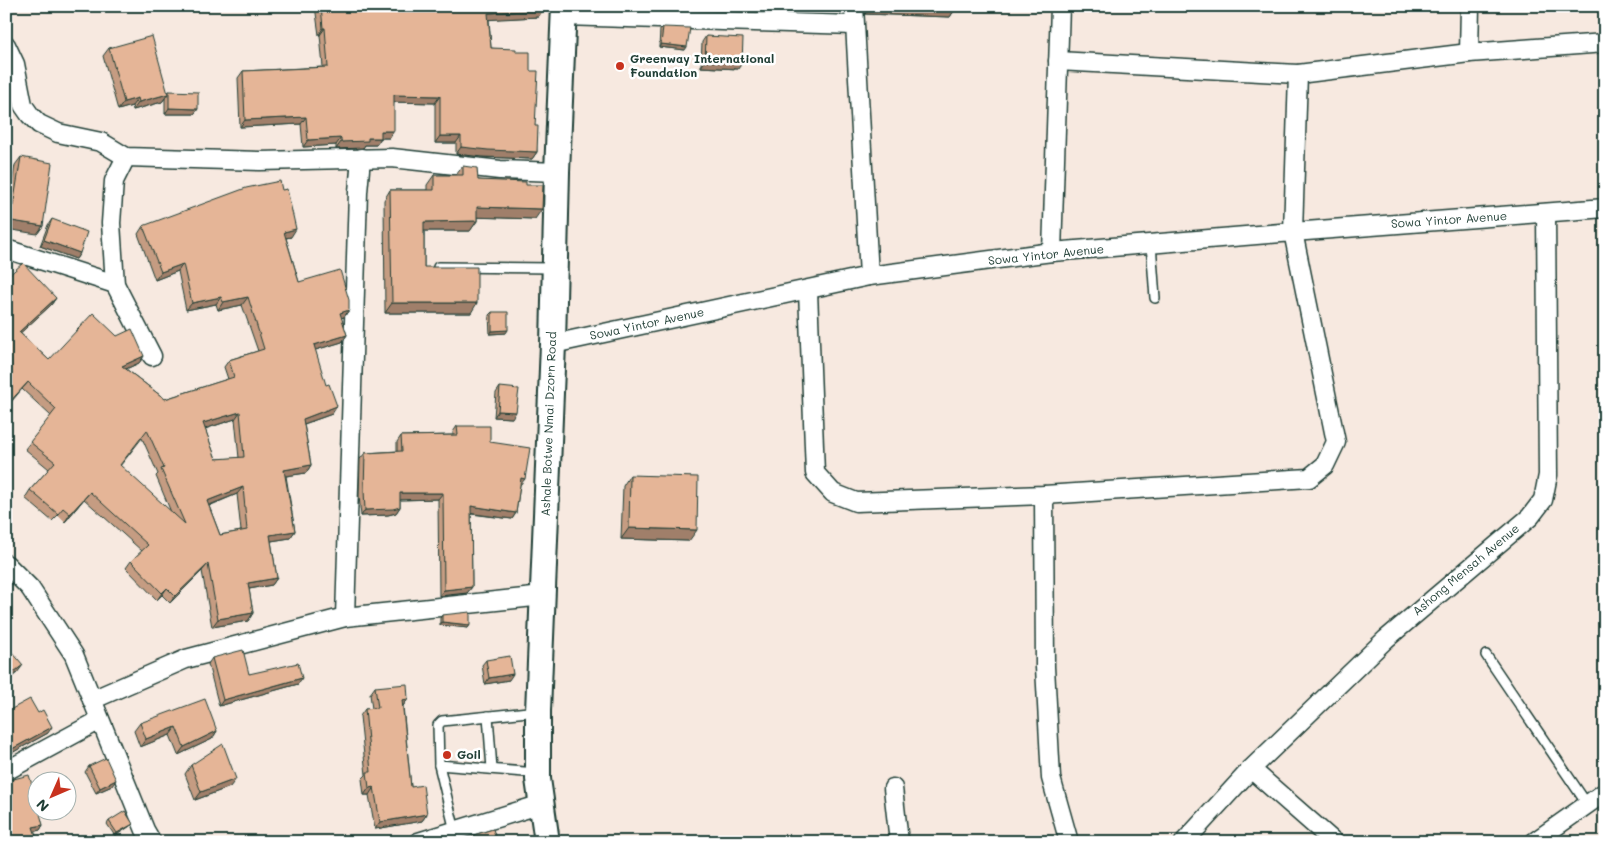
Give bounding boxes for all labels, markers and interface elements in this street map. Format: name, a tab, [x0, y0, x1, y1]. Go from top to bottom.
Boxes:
place label: Greenway International Foundation	[630, 50, 774, 80]
marker: Greenway International Foundation	[614, 60, 626, 72]
street label: Sowa Yintor Avenue	[1390, 207, 1508, 231]
street label: Sowa Yintor Avenue	[987, 240, 1105, 268]
street label: Sowa Yintor Avenue	[588, 303, 705, 343]
street label: Ashale Botwe Nmai Dzorn Road	[537, 331, 559, 517]
street label: Ashong Mensah Avenue	[1409, 520, 1522, 619]
place label: Goil	[457, 746, 481, 762]
marker: Goil	[441, 749, 453, 761]
north arrow	[28, 770, 78, 820]
text: N	[32, 795, 53, 816]

